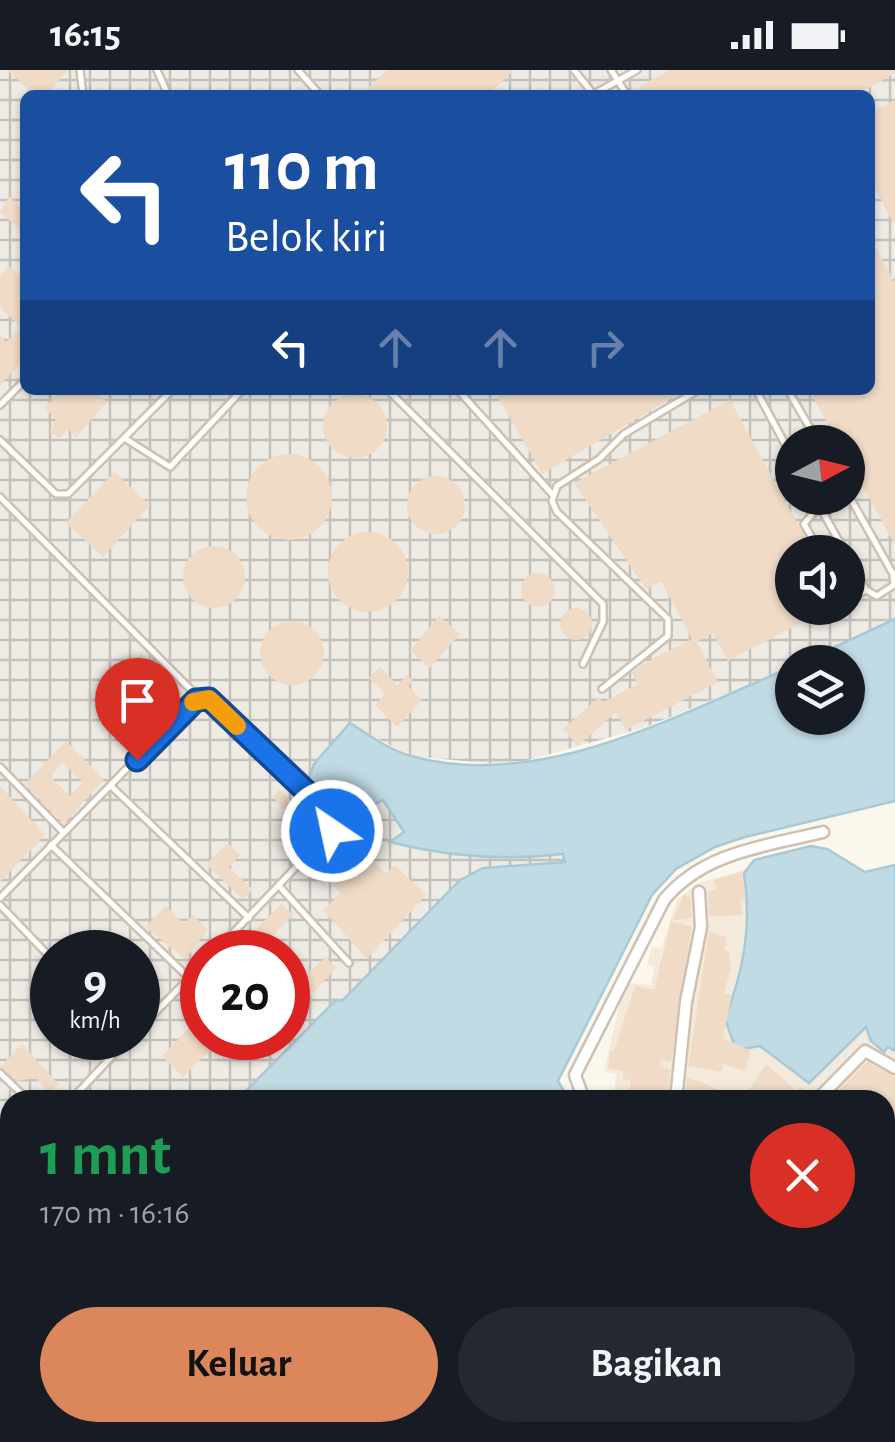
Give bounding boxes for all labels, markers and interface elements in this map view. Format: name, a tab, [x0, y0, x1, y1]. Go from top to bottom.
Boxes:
text: 16:15	[50, 16, 121, 54]
icon: left	[60, 130, 190, 260]
text: 110 m	[225, 133, 379, 203]
text: Belok kiri	[225, 215, 387, 260]
icon: left	[263, 320, 318, 375]
icon: ahead	[368, 320, 423, 375]
icon: ahead	[473, 320, 528, 375]
icon: right	[578, 320, 633, 375]
north arrow	[775, 425, 865, 515]
map controls	[775, 425, 865, 735]
button: sound	[775, 535, 865, 625]
button: layers	[775, 645, 865, 735]
pin	[95, 658, 180, 761]
icon: arrive	[110, 673, 165, 728]
position arrow	[280, 779, 384, 883]
speed limit sign: 20	[180, 930, 310, 1060]
text: 9	[83, 958, 107, 1008]
text: km/h	[69, 1008, 121, 1033]
button: close	[750, 1123, 855, 1228]
text: 1 mnt	[40, 1126, 171, 1186]
text: 170 m · 16:16	[40, 1197, 189, 1229]
button: Keluar	[40, 1307, 438, 1422]
button: Bagikan	[458, 1307, 855, 1422]

